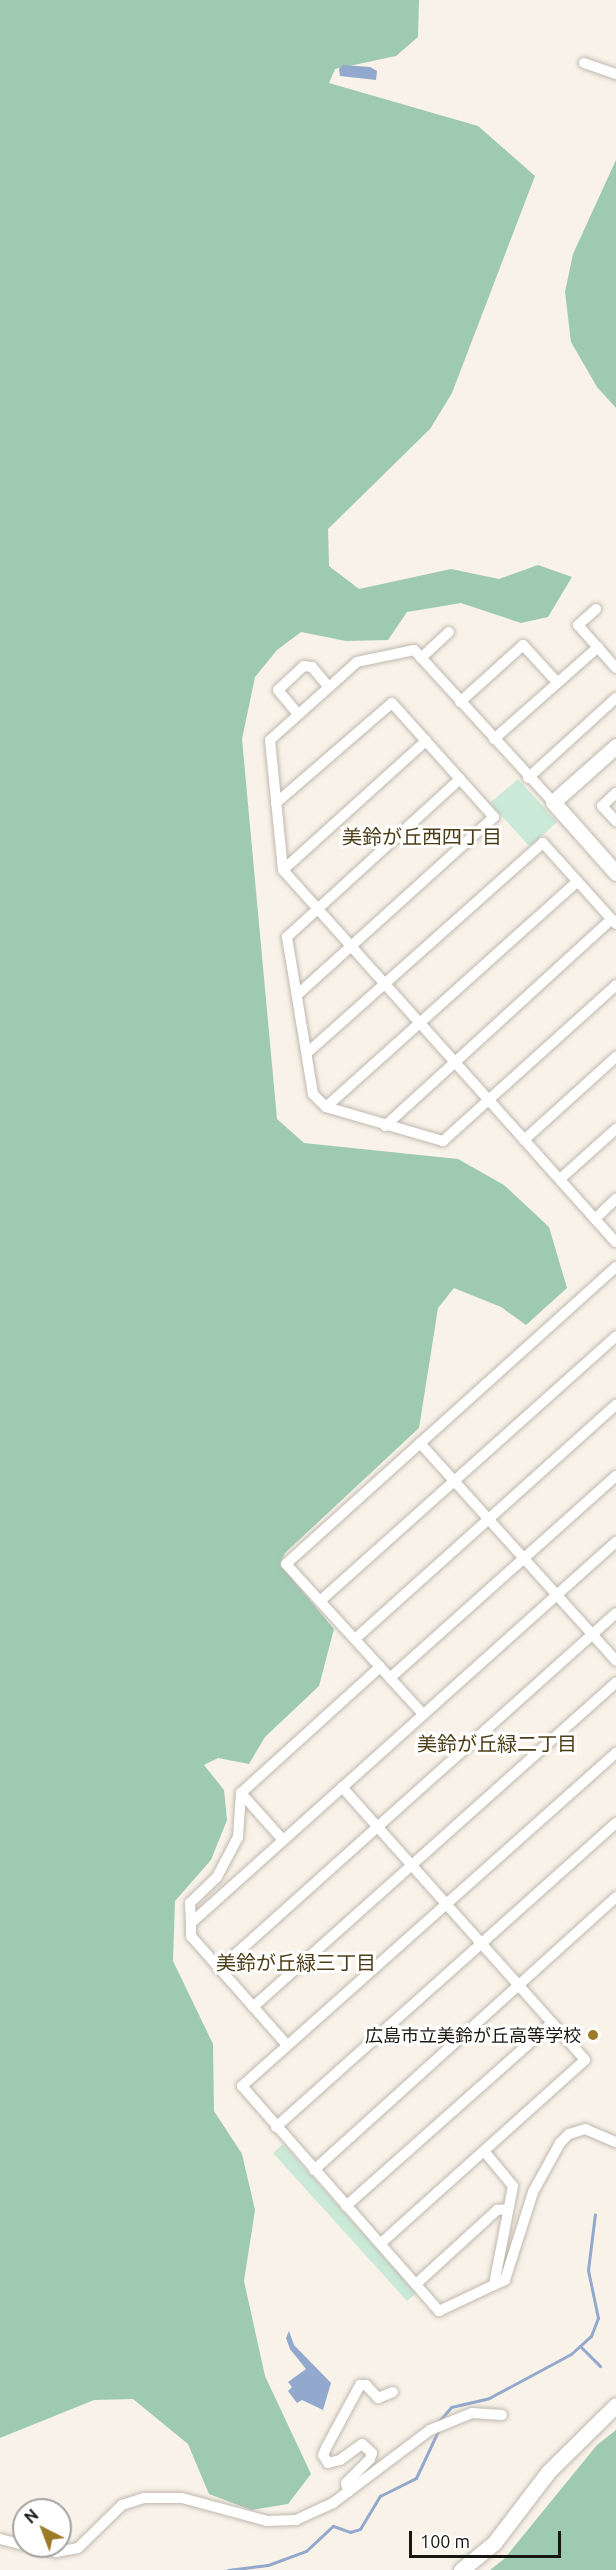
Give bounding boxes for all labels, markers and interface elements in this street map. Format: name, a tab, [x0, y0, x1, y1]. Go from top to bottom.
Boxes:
district label: 美鈴が丘西四丁目	[342, 824, 502, 848]
district label: 美鈴が丘緑二丁目	[417, 1731, 577, 1755]
district label: 美鈴が丘緑三丁目	[216, 1950, 376, 1974]
place label: 広島市立美鈴が丘高等学校	[365, 2024, 581, 2046]
marker: 広島市立美鈴が丘高等学校	[586, 2028, 600, 2042]
north arrow	[12, 2498, 72, 2558]
text: N	[21, 2505, 42, 2527]
scale bar	[412, 2519, 564, 2557]
text: 100 m	[420, 2531, 470, 2551]

